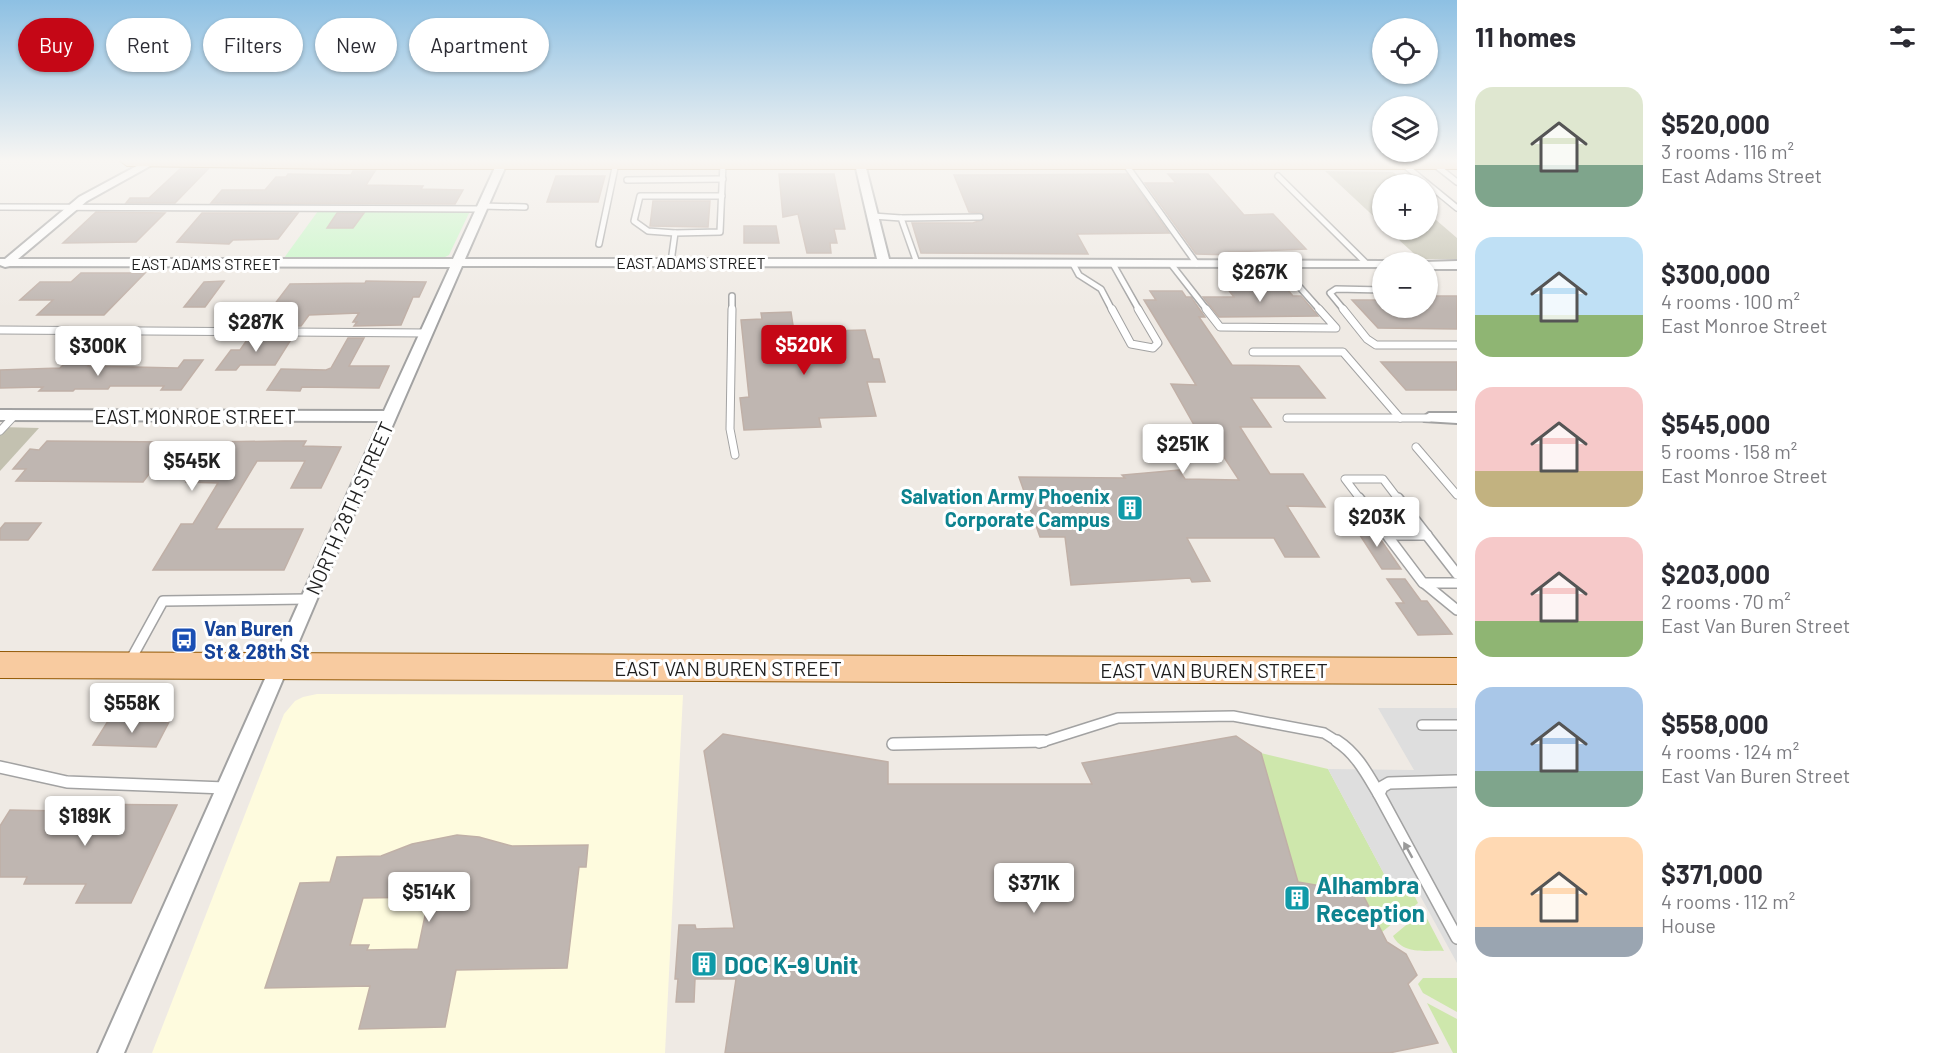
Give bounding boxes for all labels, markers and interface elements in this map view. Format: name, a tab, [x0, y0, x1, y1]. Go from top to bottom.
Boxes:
chip: Buy	[18, 18, 94, 72]
chip: Rent	[106, 18, 191, 72]
chip: Filters	[203, 18, 303, 72]
chip: New	[315, 18, 397, 72]
chip: Apartment	[409, 18, 549, 72]
map controls	[1372, 18, 1438, 318]
button: locate	[1372, 18, 1438, 84]
icon: filters	[1886, 20, 1919, 53]
text: 11 homes	[1475, 21, 1576, 52]
button: layers	[1372, 96, 1438, 162]
text: $520,000	[1661, 108, 1770, 139]
icon: home	[1523, 111, 1595, 183]
text: 3 rooms · 116 m²	[1661, 139, 1794, 163]
text: East Adams Street	[1661, 163, 1822, 187]
button: +	[1372, 174, 1438, 240]
pin: $267K	[1218, 252, 1302, 303]
button: −	[1372, 252, 1438, 318]
street label: EAST ADAMS STREET	[616, 253, 766, 272]
street label: EAST ADAMS STREET	[131, 254, 281, 273]
text: $300,000	[1661, 258, 1770, 289]
text: $267K	[1232, 259, 1288, 283]
icon: home	[1523, 261, 1595, 333]
text: 4 rooms · 100 m²	[1661, 289, 1800, 313]
pin: $287K	[214, 302, 298, 353]
text: $287K	[228, 309, 284, 333]
text: East Monroe Street	[1661, 313, 1828, 337]
pin: $520K	[762, 325, 846, 376]
pin: $300K	[56, 326, 140, 377]
text: $520K	[775, 332, 833, 356]
text: $300K	[69, 333, 127, 357]
street label: EAST MONROE STREET	[94, 404, 296, 428]
text: $545,000	[1661, 408, 1770, 439]
icon: home	[1523, 411, 1595, 483]
street label: NORTH 28TH STREET	[300, 418, 398, 598]
pin: $251K	[1141, 424, 1225, 475]
text: $251K	[1157, 431, 1209, 455]
text: 5 rooms · 158 m²	[1661, 439, 1797, 463]
pin: $545K	[150, 441, 234, 492]
text: $545K	[163, 448, 221, 472]
text: East Monroe Street	[1661, 463, 1828, 487]
place label: Salvation Army Phoenix Corporate Campus	[901, 484, 1110, 531]
building icon: Salvation Army Phoenix Corporate Campus	[1115, 493, 1145, 523]
pin: $203K	[1335, 497, 1419, 548]
text: $203K	[1348, 504, 1406, 528]
text: $203,000	[1661, 558, 1770, 589]
icon: home	[1523, 561, 1595, 633]
text: 2 rooms · 70 m²	[1661, 589, 1791, 613]
text: East Van Buren Street	[1661, 613, 1850, 637]
place label: Van Buren St & 28th St	[204, 616, 310, 663]
bus stop icon: Van Buren St & 28th St	[169, 625, 199, 655]
street label: EAST VAN BUREN STREET	[614, 656, 842, 680]
street label: EAST VAN BUREN STREET	[1100, 658, 1328, 682]
pin: $558K	[90, 683, 174, 734]
text: $558K	[104, 690, 160, 714]
text: $558,000	[1661, 708, 1769, 739]
icon: home	[1523, 711, 1595, 783]
text: 4 rooms · 124 m²	[1661, 739, 1799, 763]
text: East Van Buren Street	[1661, 763, 1850, 787]
pin: $189K	[43, 796, 127, 847]
text: $189K	[59, 803, 111, 827]
one-way arrow	[1403, 841, 1413, 858]
text: $371,000	[1661, 858, 1763, 889]
icon: home	[1523, 861, 1595, 933]
pin: $371K	[992, 863, 1076, 914]
text: $371K	[1008, 870, 1060, 894]
place label: Alhambra Reception	[1316, 870, 1425, 927]
pin: $514K	[387, 872, 471, 923]
text: $514K	[402, 879, 456, 903]
building icon: Alhambra Reception	[1282, 883, 1312, 913]
text: 4 rooms · 112 m²	[1661, 889, 1795, 913]
text: House	[1661, 913, 1716, 937]
building icon: DOC K-9 Unit	[689, 949, 719, 979]
place label: DOC K-9 Unit	[724, 950, 858, 979]

